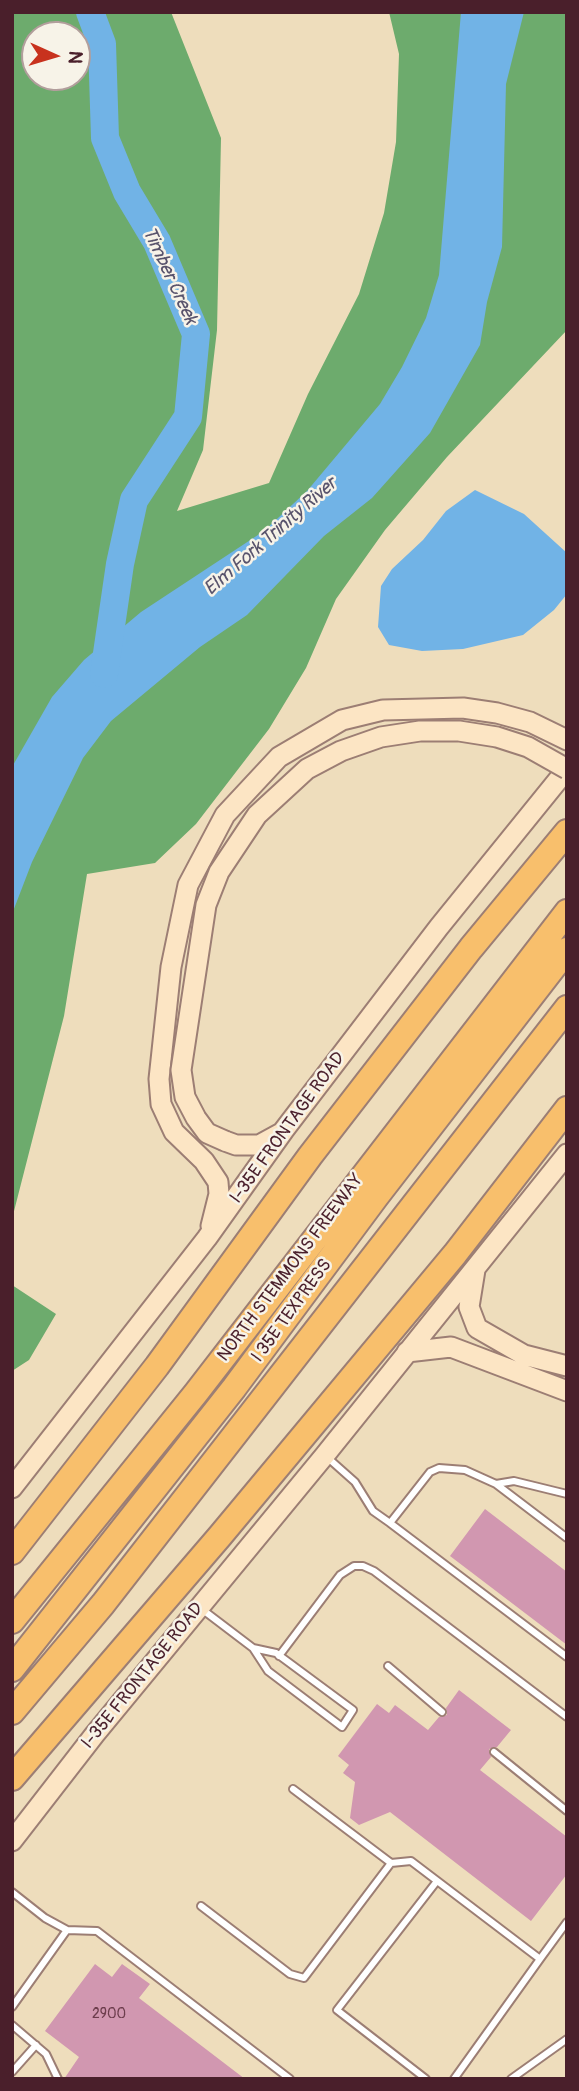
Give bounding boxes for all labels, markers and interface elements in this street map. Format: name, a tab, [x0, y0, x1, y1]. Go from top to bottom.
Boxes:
north arrow	[21, 21, 91, 91]
text: N	[63, 50, 87, 65]
water label: Timber Creek	[137, 224, 201, 328]
water label: Elm Fork Trinity River	[200, 473, 342, 601]
street label: I-35E FRONTAGE ROAD	[226, 1048, 350, 1208]
street label: NORTH STEMMONS FREEWAY	[213, 1170, 369, 1366]
street label: I 35E TEXPRESS	[247, 1255, 337, 1367]
street label: I-35E FRONTAGE ROAD	[77, 1599, 209, 1753]
house number: 2900	[92, 2006, 126, 2022]

